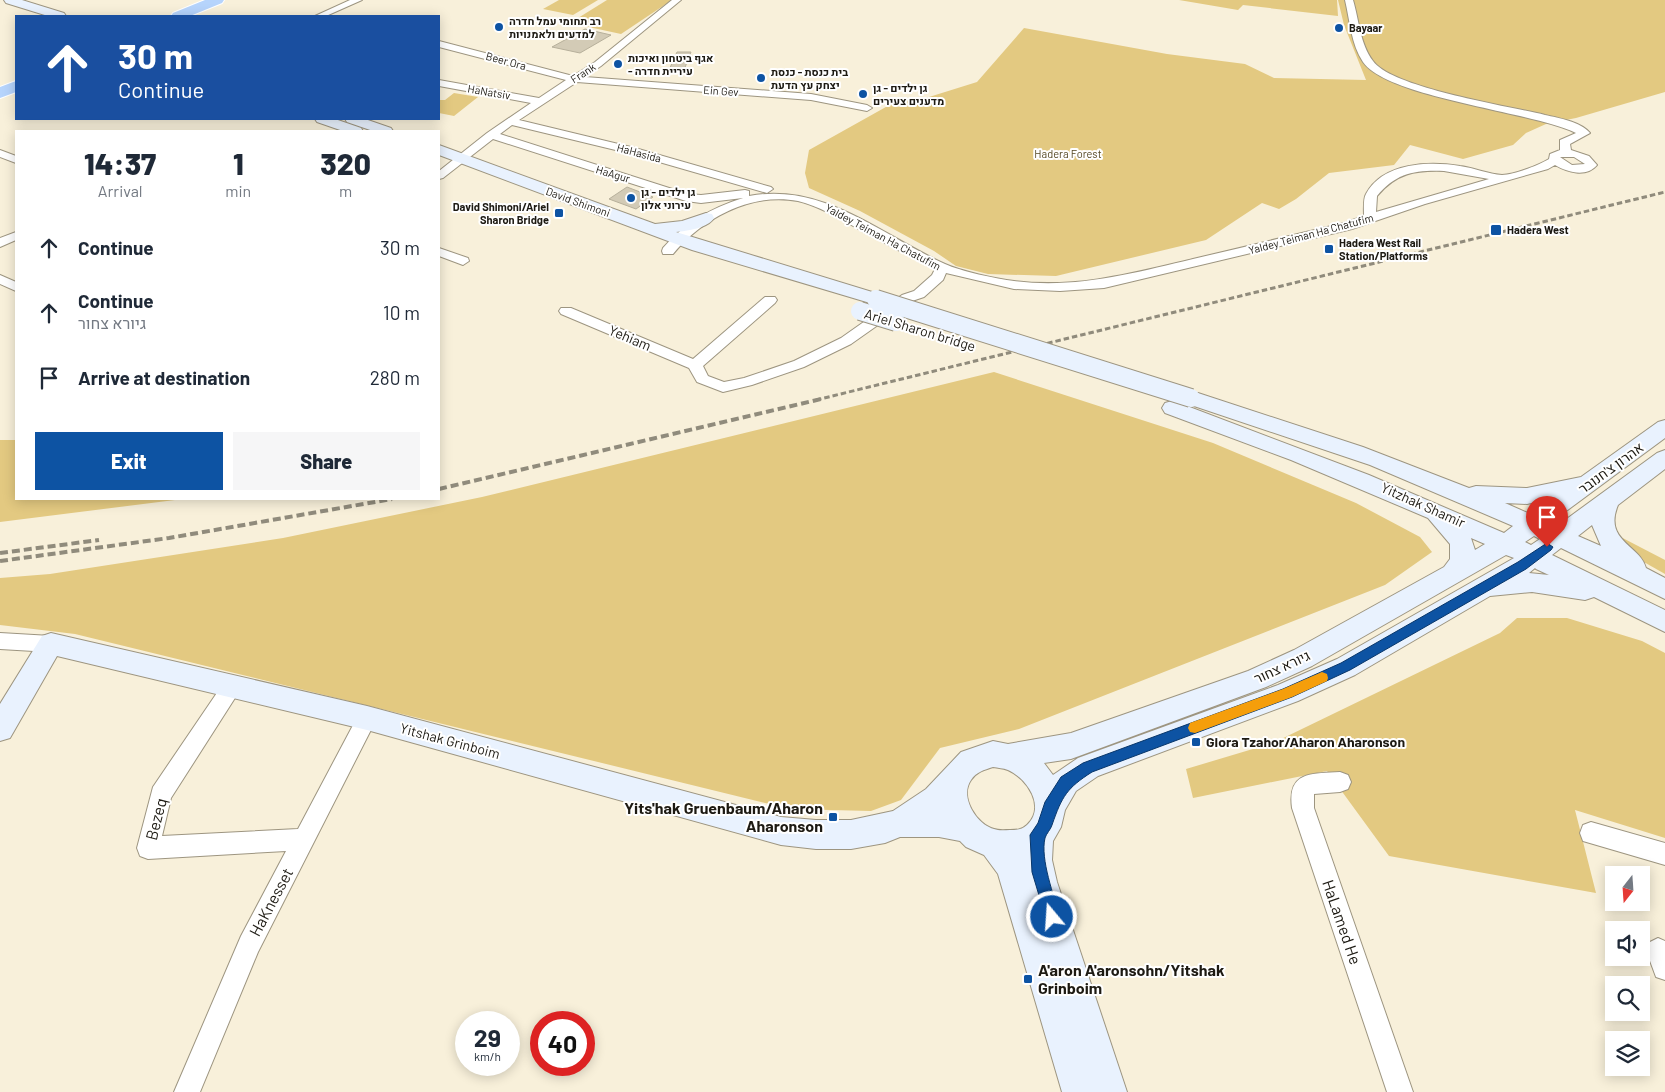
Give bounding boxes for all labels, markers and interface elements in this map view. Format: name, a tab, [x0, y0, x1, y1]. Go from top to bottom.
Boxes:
place label: רב תחומי עמל חדרה למדעים ולאמנויות	[509, 14, 601, 40]
marker: רב תחומי עמל חדרה למדעים ולאמנויות	[493, 21, 505, 33]
place label: Bayaar	[1349, 21, 1383, 34]
marker: Bayaar	[1333, 22, 1345, 34]
text: 30 m	[118, 34, 193, 76]
icon: ahead	[35, 35, 100, 100]
street label: Beer Ora	[485, 49, 528, 72]
place label: אגף ביטחון ואיכות - עיריית חדרה	[628, 51, 713, 77]
marker: אגף ביטחון ואיכות - עיריית חדרה	[612, 58, 624, 70]
street label: Frank	[568, 59, 598, 85]
place label: בית כנסת - כנסת יצחק עץ הדעת	[771, 65, 848, 91]
marker: בית כנסת - כנסת יצחק עץ הדעת	[755, 72, 767, 84]
text: Continue	[118, 76, 204, 102]
street label: HaNatsiv	[467, 81, 511, 102]
place label: גן ילדים - גן מדענים צעירים	[873, 81, 944, 107]
street label: Ein Gev	[703, 83, 739, 98]
marker: גן ילדים - גן מדענים צעירים	[857, 88, 869, 100]
street label: HaHasida	[616, 140, 663, 165]
text: 14:37	[84, 145, 156, 181]
text: 1	[233, 145, 244, 181]
text: 320	[320, 145, 371, 181]
park label: Hadera Forest	[1034, 147, 1102, 160]
street label: HaAgur	[594, 162, 632, 185]
text: Arrival	[98, 181, 143, 200]
text: min	[225, 181, 251, 200]
text: m	[339, 181, 352, 200]
street label: David Shimoni	[544, 184, 612, 219]
place label: גן ילדים - גן עירוני אלון	[641, 185, 696, 211]
marker: גן ילדים - גן עירוני אלון	[625, 192, 637, 204]
place label: David Shimoni/Ariel Sharon Bridge	[453, 200, 549, 226]
street label: Yaldey Teiman Ha Chatufim	[823, 201, 943, 273]
marker: David Shimoni/Ariel Sharon Bridge	[553, 207, 565, 219]
street label: Yaldey Teiman Ha Chatufim	[1247, 211, 1375, 256]
marker: Hadera West	[1489, 223, 1503, 237]
place label: Hadera West	[1507, 223, 1569, 236]
icon: ahead	[35, 234, 63, 262]
text: Continue	[78, 236, 154, 259]
text: 30 m	[380, 236, 420, 259]
place label: Hadera West Rail Station/Platforms	[1339, 236, 1428, 262]
marker: Hadera West Rail Station/Platforms	[1323, 243, 1335, 255]
text: Continue	[78, 289, 154, 312]
icon: ahead	[35, 299, 63, 327]
text: 10 m	[383, 301, 420, 324]
street label: Ariel Sharon bridge	[862, 305, 978, 355]
text: גיורא צחור	[78, 313, 146, 332]
street label: Yehiam	[606, 321, 654, 354]
icon: arrive	[35, 364, 63, 392]
text: Arrive at destination	[78, 366, 250, 389]
text: 280 m	[370, 366, 420, 389]
button: Exit	[35, 432, 223, 490]
button: Share	[233, 432, 420, 490]
street label: אהרון צ'חנובר	[1575, 438, 1647, 497]
street label: Yitzhak Shamir	[1378, 478, 1468, 531]
pin	[1526, 496, 1568, 547]
icon: arrive	[1533, 503, 1561, 531]
street label: גיורא צחור	[1251, 646, 1312, 687]
street label: Yitshak Grinboim	[398, 719, 502, 762]
place label: Giora Tzahor/Aharon Aharonson	[1206, 733, 1405, 750]
marker: Giora Tzahor/Aharon Aharonson	[1190, 736, 1202, 748]
street label: Bezeq	[141, 796, 170, 842]
place label: Yits'hak Gruenbaum/Aharon Aharonson	[624, 798, 823, 835]
marker: Yits'hak Gruenbaum/Aharon Aharonson	[827, 811, 839, 823]
street label: HaKnesset	[245, 864, 296, 939]
north arrow	[1605, 866, 1650, 911]
map controls	[1605, 866, 1650, 1076]
street label: HaLamed He	[1319, 877, 1366, 967]
position arrow	[1025, 890, 1077, 942]
button: sound	[1605, 921, 1650, 966]
place label: A'aron A'aronsohn/Yitshak Grinboim	[1038, 960, 1225, 997]
marker: A'aron A'aronsohn/Yitshak Grinboim	[1022, 973, 1034, 985]
button: search	[1605, 976, 1650, 1021]
speed limit sign: 40	[530, 1011, 595, 1076]
text: 29	[474, 1022, 501, 1052]
button: layers	[1605, 1031, 1650, 1076]
text: km/h	[474, 1049, 501, 1063]

